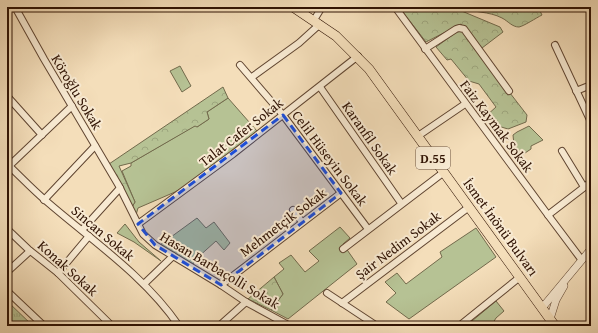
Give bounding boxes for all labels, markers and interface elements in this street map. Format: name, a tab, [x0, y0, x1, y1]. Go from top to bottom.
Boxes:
street label: Köroğlu Sokak	[47, 51, 108, 134]
street label: Faiz Kaymak Sokak	[456, 76, 539, 177]
street label: Talat Cafer Sokak	[195, 92, 288, 171]
street label: Karanfil Sokak	[337, 97, 403, 179]
street label: Celil Hüseyin Sokak	[287, 106, 373, 211]
road number: D.55	[416, 147, 450, 169]
street label: İsmet İnönü Bulvarı	[459, 174, 543, 280]
street label: Mehmetçik Sokak	[235, 182, 331, 261]
street label: Sincan Sokak	[67, 201, 140, 266]
street label: Şair Nedim Sokak	[351, 206, 446, 284]
street label: Hasan Barbaçolli Sokak	[156, 226, 284, 314]
street label: Konak Sokak	[33, 236, 103, 301]

